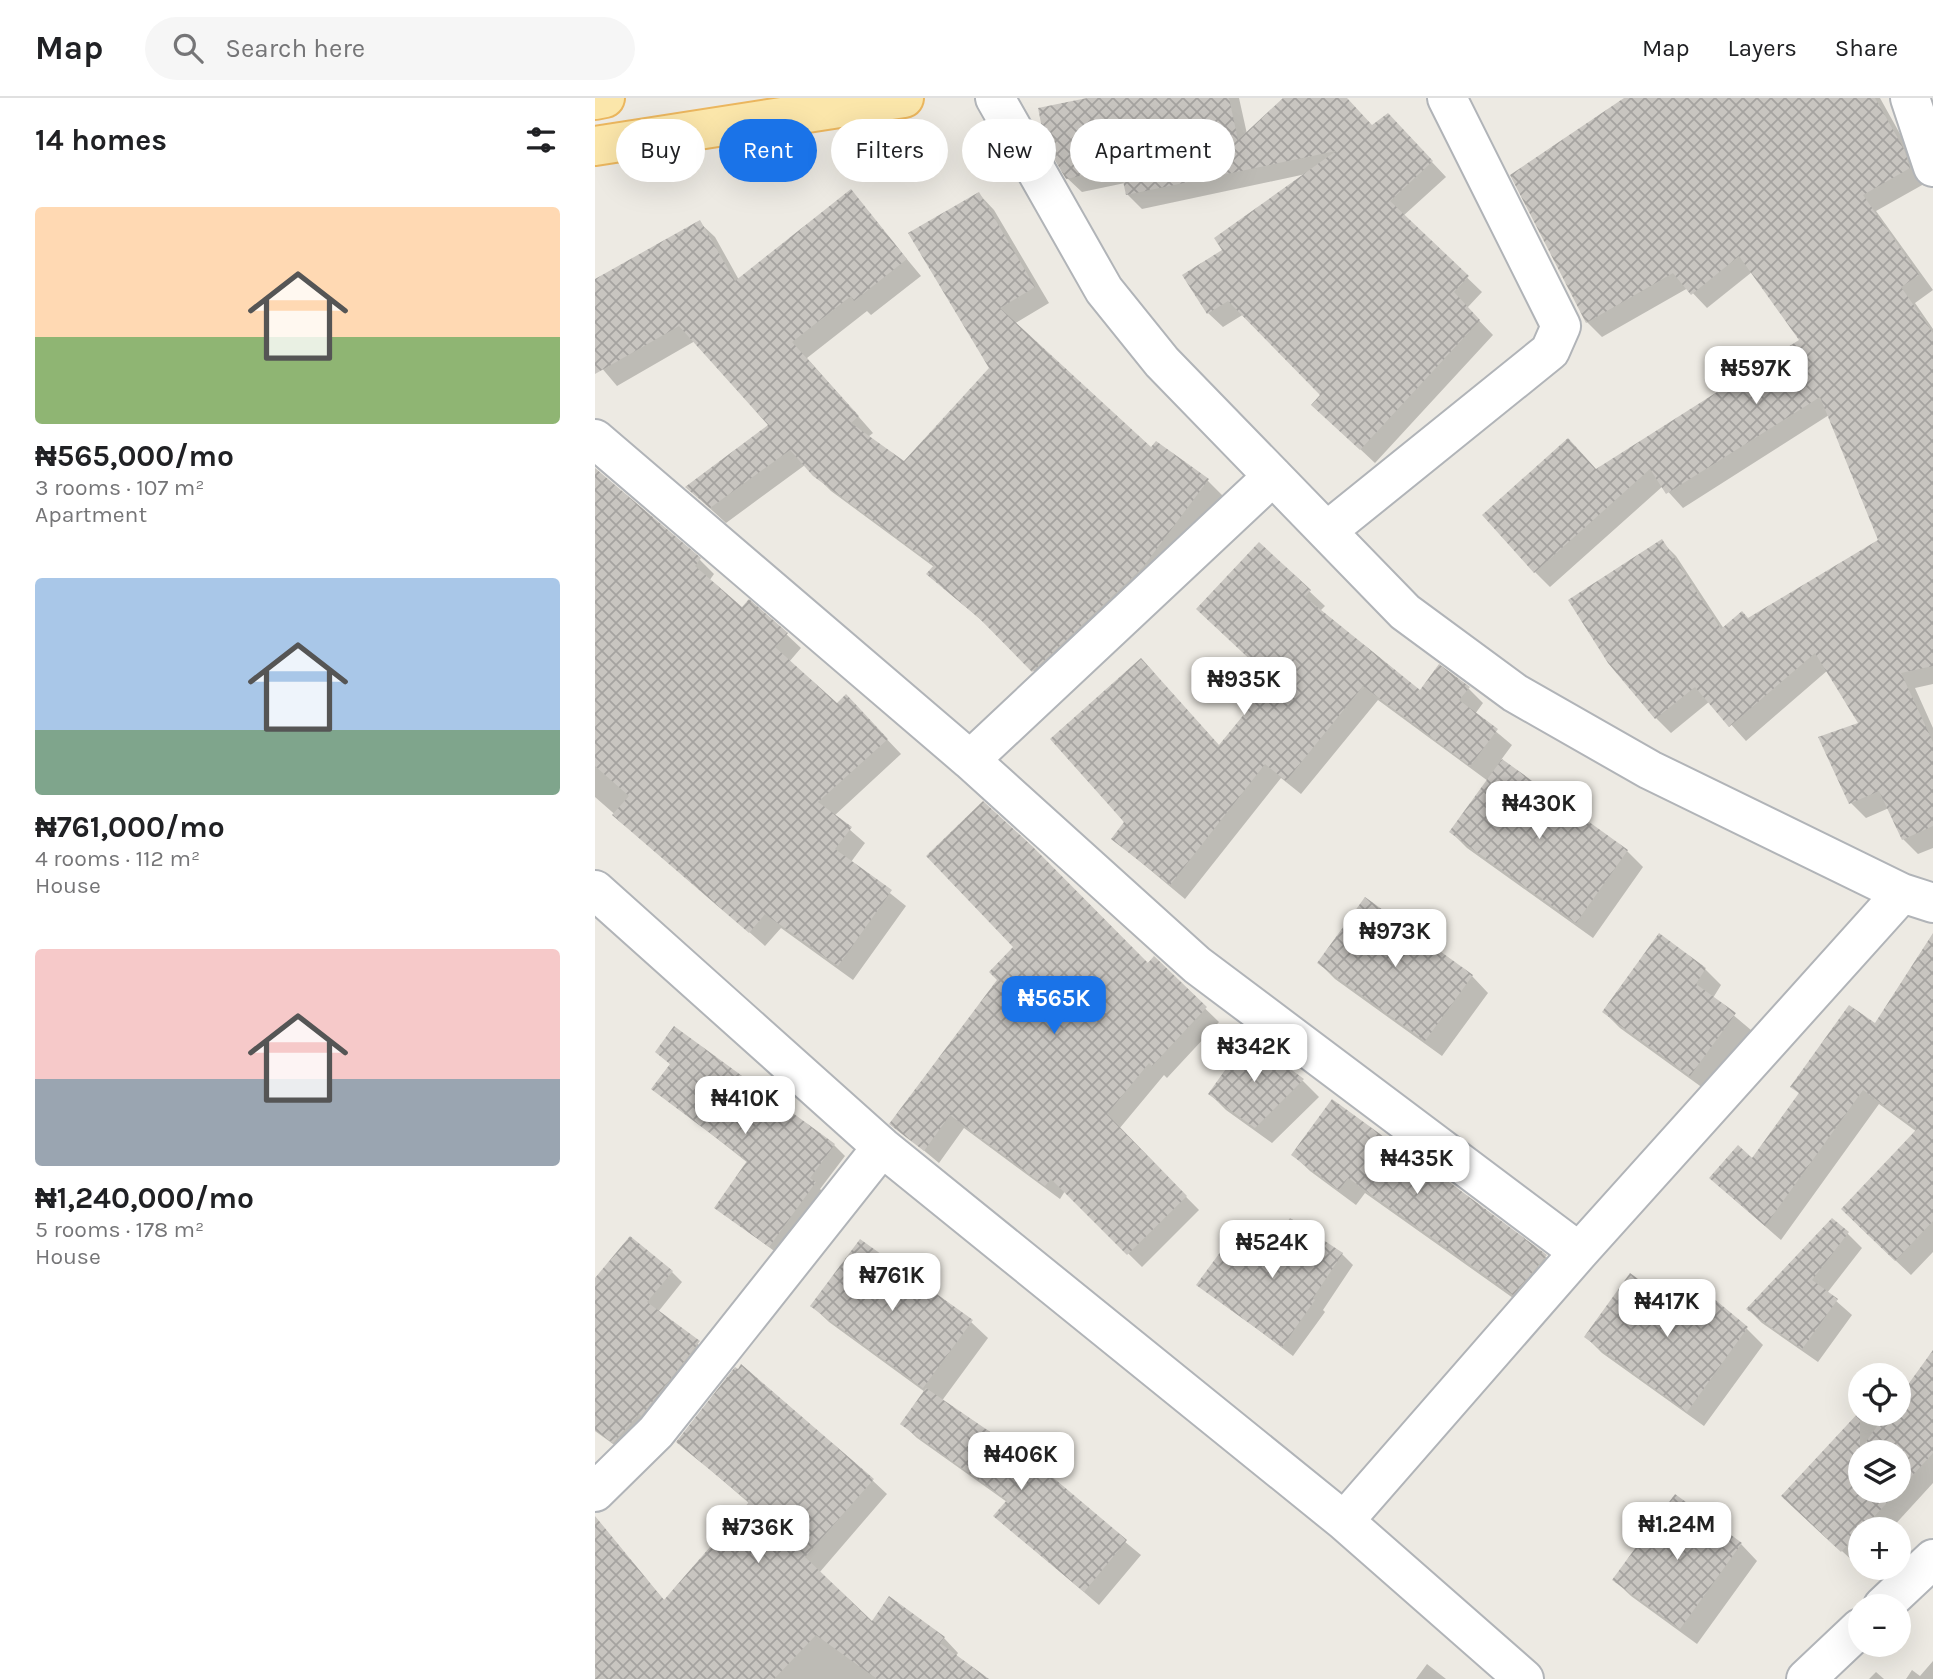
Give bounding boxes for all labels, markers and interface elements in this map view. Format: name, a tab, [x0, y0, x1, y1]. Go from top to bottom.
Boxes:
search box	[145, 17, 635, 80]
text: Map	[35, 29, 103, 67]
icon: search	[169, 29, 207, 67]
text: Search here	[225, 33, 365, 64]
text: Map	[1642, 34, 1690, 62]
text: Layers	[1728, 34, 1797, 62]
text: Share	[1835, 34, 1898, 62]
chip: Buy	[616, 119, 705, 182]
chip: Rent	[719, 119, 817, 182]
chip: Filters	[831, 119, 948, 182]
chip: New	[962, 119, 1056, 182]
chip: Apartment	[1070, 119, 1235, 182]
icon: filters	[522, 121, 560, 159]
text: 14 homes	[35, 122, 167, 158]
icon: home	[235, 253, 361, 379]
pin: ₦597K	[1707, 346, 1805, 406]
text: ₦597K	[1721, 355, 1791, 382]
text: ₦565,000/mo	[35, 438, 234, 474]
text: 3 rooms · 107 m²	[35, 474, 204, 501]
text: Apartment	[35, 501, 147, 528]
icon: home	[235, 624, 361, 750]
pin: ₦935K	[1195, 658, 1293, 717]
text: ₦935K	[1207, 666, 1281, 693]
pin: ₦430K	[1490, 782, 1588, 841]
text: ₦430K	[1502, 790, 1576, 817]
text: ₦761,000/mo	[35, 809, 225, 845]
text: 4 rooms · 112 m²	[35, 845, 200, 872]
text: House	[35, 872, 101, 899]
pin: ₦973K	[1346, 910, 1444, 969]
text: ₦973K	[1359, 918, 1431, 945]
pin: ₦565K	[1005, 976, 1103, 1036]
text: ₦565K	[1018, 985, 1090, 1012]
icon: home	[235, 995, 361, 1121]
pin: ₦342K	[1205, 1024, 1303, 1084]
text: ₦342K	[1217, 1033, 1291, 1060]
pin: ₦410K	[696, 1076, 794, 1136]
text: ₦410K	[711, 1085, 779, 1112]
pin: ₦435K	[1368, 1136, 1466, 1196]
text: ₦435K	[1380, 1145, 1454, 1172]
text: ₦1,240,000/mo	[35, 1180, 254, 1216]
text: 5 rooms · 178 m²	[35, 1216, 204, 1243]
pin: ₦524K	[1223, 1220, 1321, 1280]
text: ₦524K	[1236, 1229, 1308, 1256]
text: House	[35, 1243, 101, 1270]
pin: ₦761K	[843, 1254, 941, 1313]
text: ₦761K	[859, 1262, 925, 1289]
pin: ₦417K	[1618, 1280, 1716, 1339]
text: ₦417K	[1635, 1288, 1699, 1315]
map controls	[1848, 1363, 1911, 1657]
button: locate	[1848, 1363, 1911, 1426]
pin: ₦406K	[972, 1432, 1070, 1492]
button: layers	[1848, 1440, 1911, 1503]
text: ₦406K	[984, 1441, 1058, 1468]
pin: ₦1.24M	[1620, 1502, 1734, 1562]
pin: ₦736K	[709, 1506, 807, 1565]
text: ₦1.24M	[1638, 1511, 1716, 1538]
text: ₦736K	[722, 1514, 794, 1541]
button: +	[1848, 1517, 1911, 1580]
button: −	[1848, 1594, 1911, 1657]

